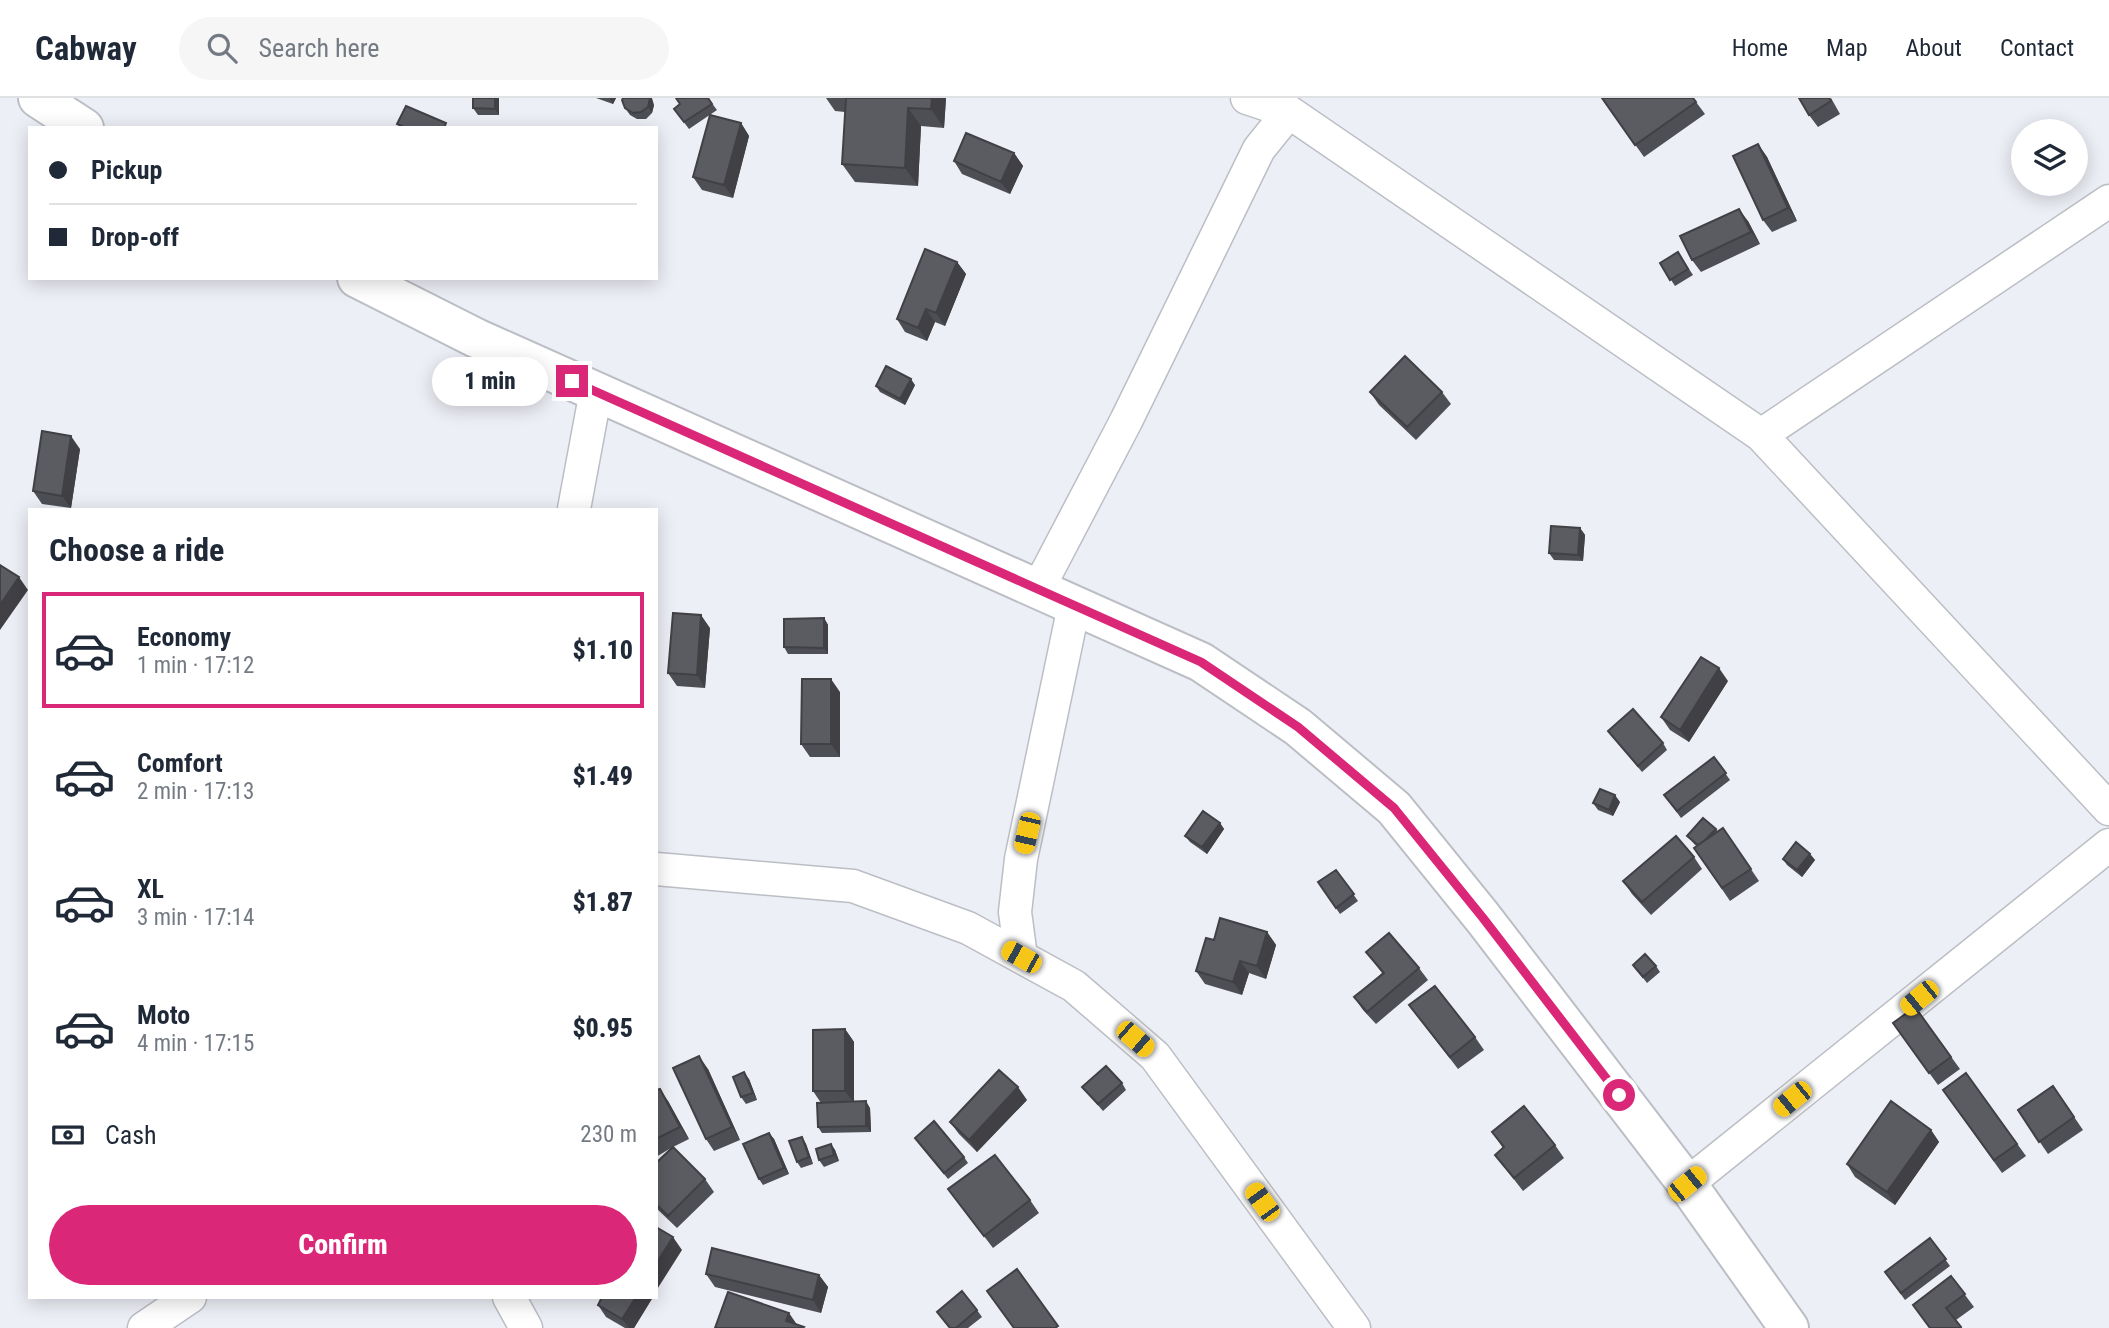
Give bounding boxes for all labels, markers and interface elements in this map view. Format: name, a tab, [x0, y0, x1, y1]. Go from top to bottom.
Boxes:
search box	[179, 17, 669, 80]
text: Cabway	[35, 29, 137, 68]
icon: search	[203, 29, 241, 67]
text: Search here	[259, 33, 380, 63]
text: Home	[1732, 34, 1788, 62]
text: Map	[1826, 34, 1868, 62]
text: About	[1906, 34, 1962, 62]
text: Contact	[2000, 34, 2074, 62]
map controls	[2011, 119, 2088, 196]
button: layers	[2011, 119, 2088, 196]
text: Pickup	[91, 155, 162, 185]
text: Drop-off	[91, 222, 179, 252]
callout: 1 min	[432, 356, 548, 406]
route end	[556, 365, 588, 397]
text: 1 min	[464, 368, 516, 395]
text: Choose a ride	[49, 531, 224, 569]
icon: car	[53, 619, 116, 682]
text: Economy	[137, 622, 231, 652]
text: $1.10	[572, 635, 633, 665]
text: 1 min · 17:12	[137, 652, 254, 679]
icon: car	[53, 745, 116, 808]
text: Comfort	[137, 748, 223, 778]
text: $1.49	[572, 761, 633, 791]
text: 2 min · 17:13	[137, 778, 254, 805]
car	[1013, 810, 1042, 856]
icon: car	[53, 871, 116, 934]
text: XL	[137, 874, 164, 904]
text: $1.87	[572, 887, 633, 917]
text: 3 min · 17:14	[137, 904, 254, 931]
car	[998, 938, 1045, 976]
car	[1897, 977, 1942, 1019]
icon: car	[53, 997, 116, 1060]
text: Moto	[137, 1000, 190, 1030]
text: $0.95	[572, 1013, 633, 1043]
car	[1113, 1017, 1158, 1061]
text: 4 min · 17:15	[137, 1030, 254, 1057]
car	[1770, 1078, 1815, 1120]
route start	[1603, 1079, 1635, 1111]
icon: cash	[49, 1116, 87, 1154]
text: Cash	[105, 1120, 157, 1150]
text: 230 m	[580, 1121, 637, 1148]
car	[1665, 1163, 1710, 1205]
car	[1242, 1179, 1283, 1225]
button: Confirm	[49, 1205, 637, 1285]

